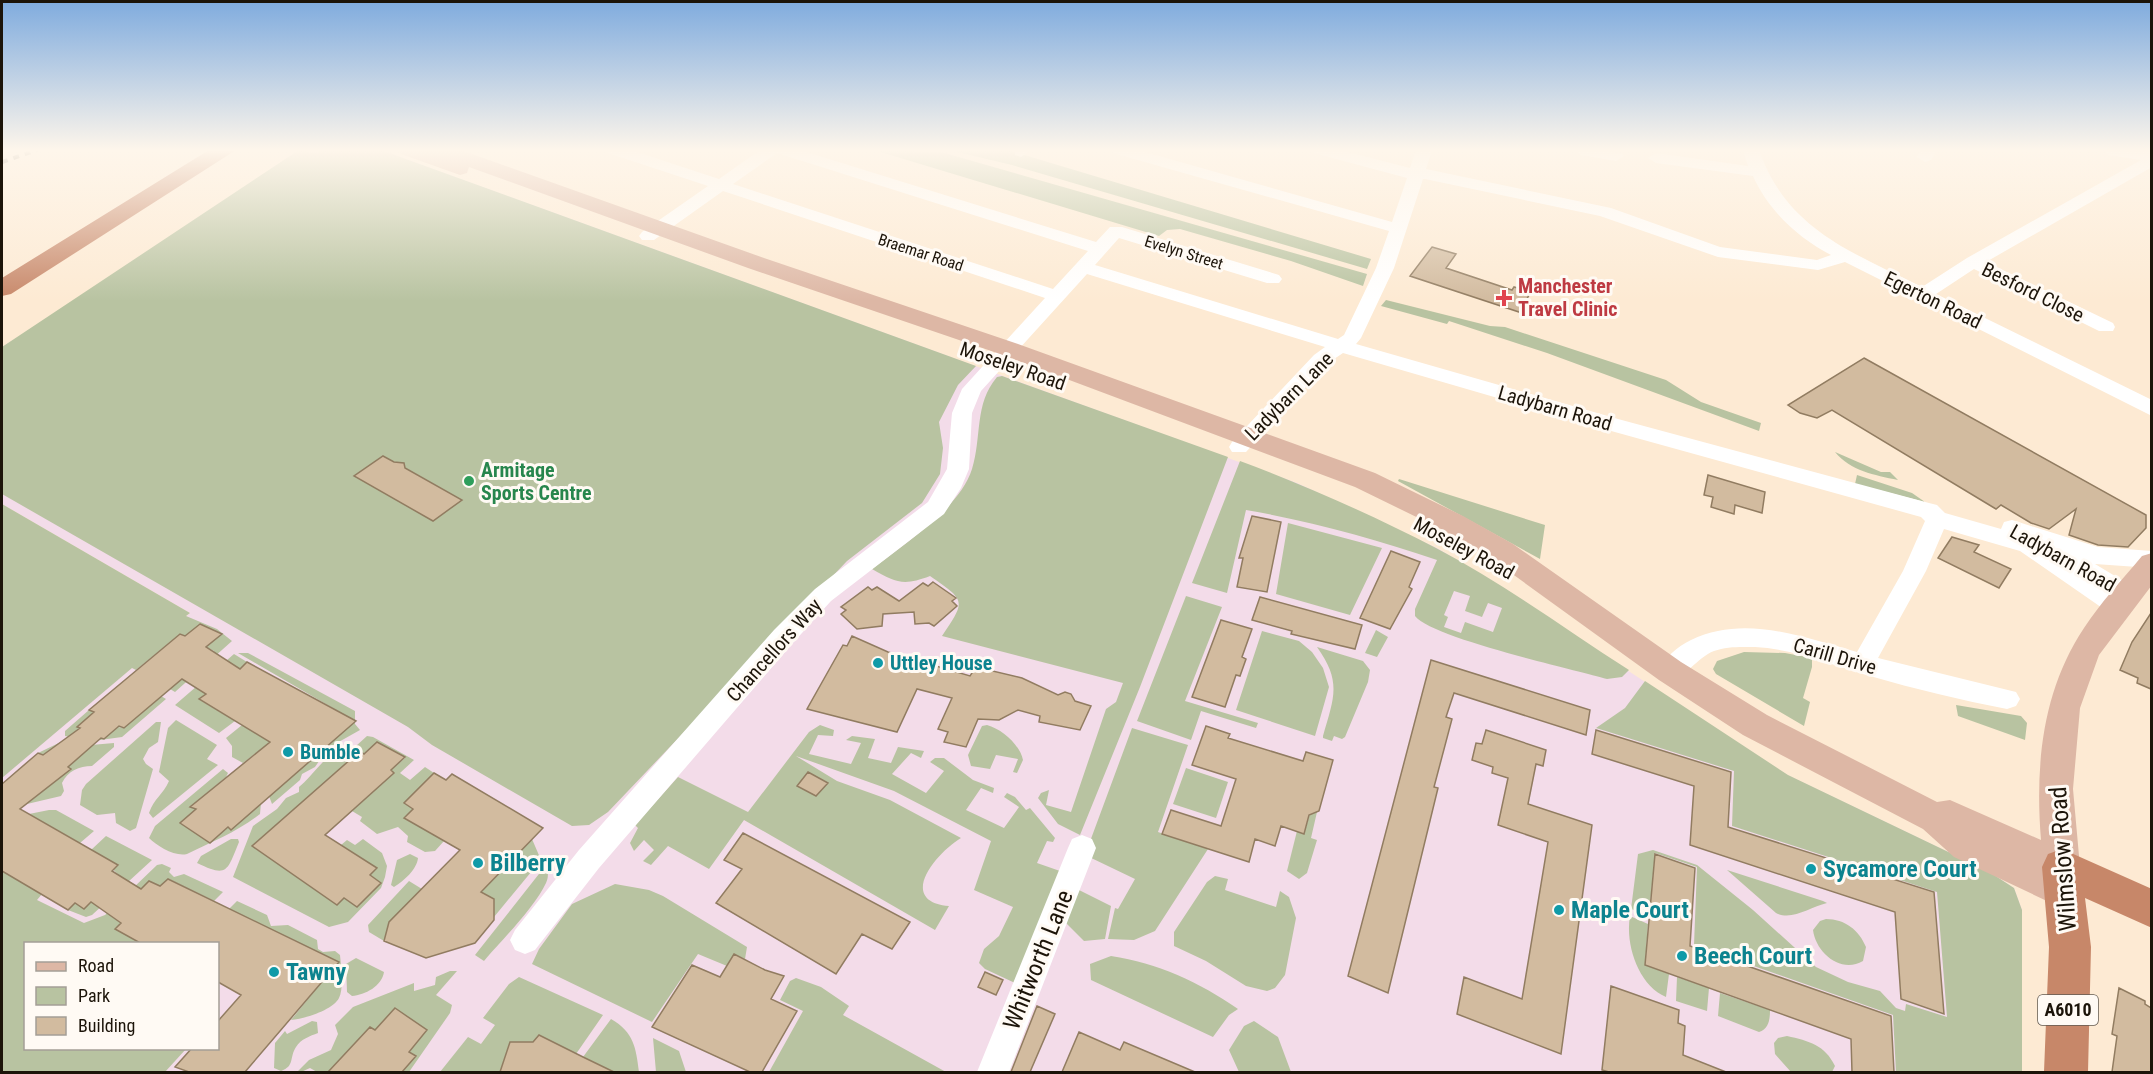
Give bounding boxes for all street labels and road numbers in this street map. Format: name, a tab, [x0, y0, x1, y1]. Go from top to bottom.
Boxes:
street label: Braemar Road	[876, 230, 966, 275]
street label: Evelyn Street	[1142, 232, 1226, 274]
street label: Besford Close	[1978, 257, 2088, 327]
street label: Egerton Road	[1880, 266, 1986, 334]
street label: Moseley Road	[957, 337, 1069, 395]
street label: Ladybarn Lane	[1240, 347, 1338, 445]
street label: Ladybarn Road	[1495, 380, 1615, 436]
street label: Moseley Road	[1410, 511, 1518, 585]
street label: Ladybarn Road	[2006, 519, 2120, 597]
street label: Chancellors Way	[721, 593, 827, 707]
street label: Carill Drive	[1791, 633, 1879, 679]
street label: Wilmslow Road	[2044, 786, 2082, 932]
street label: Whitworth Lane	[997, 886, 1079, 1034]
road number: A6010	[2038, 995, 2098, 1025]

